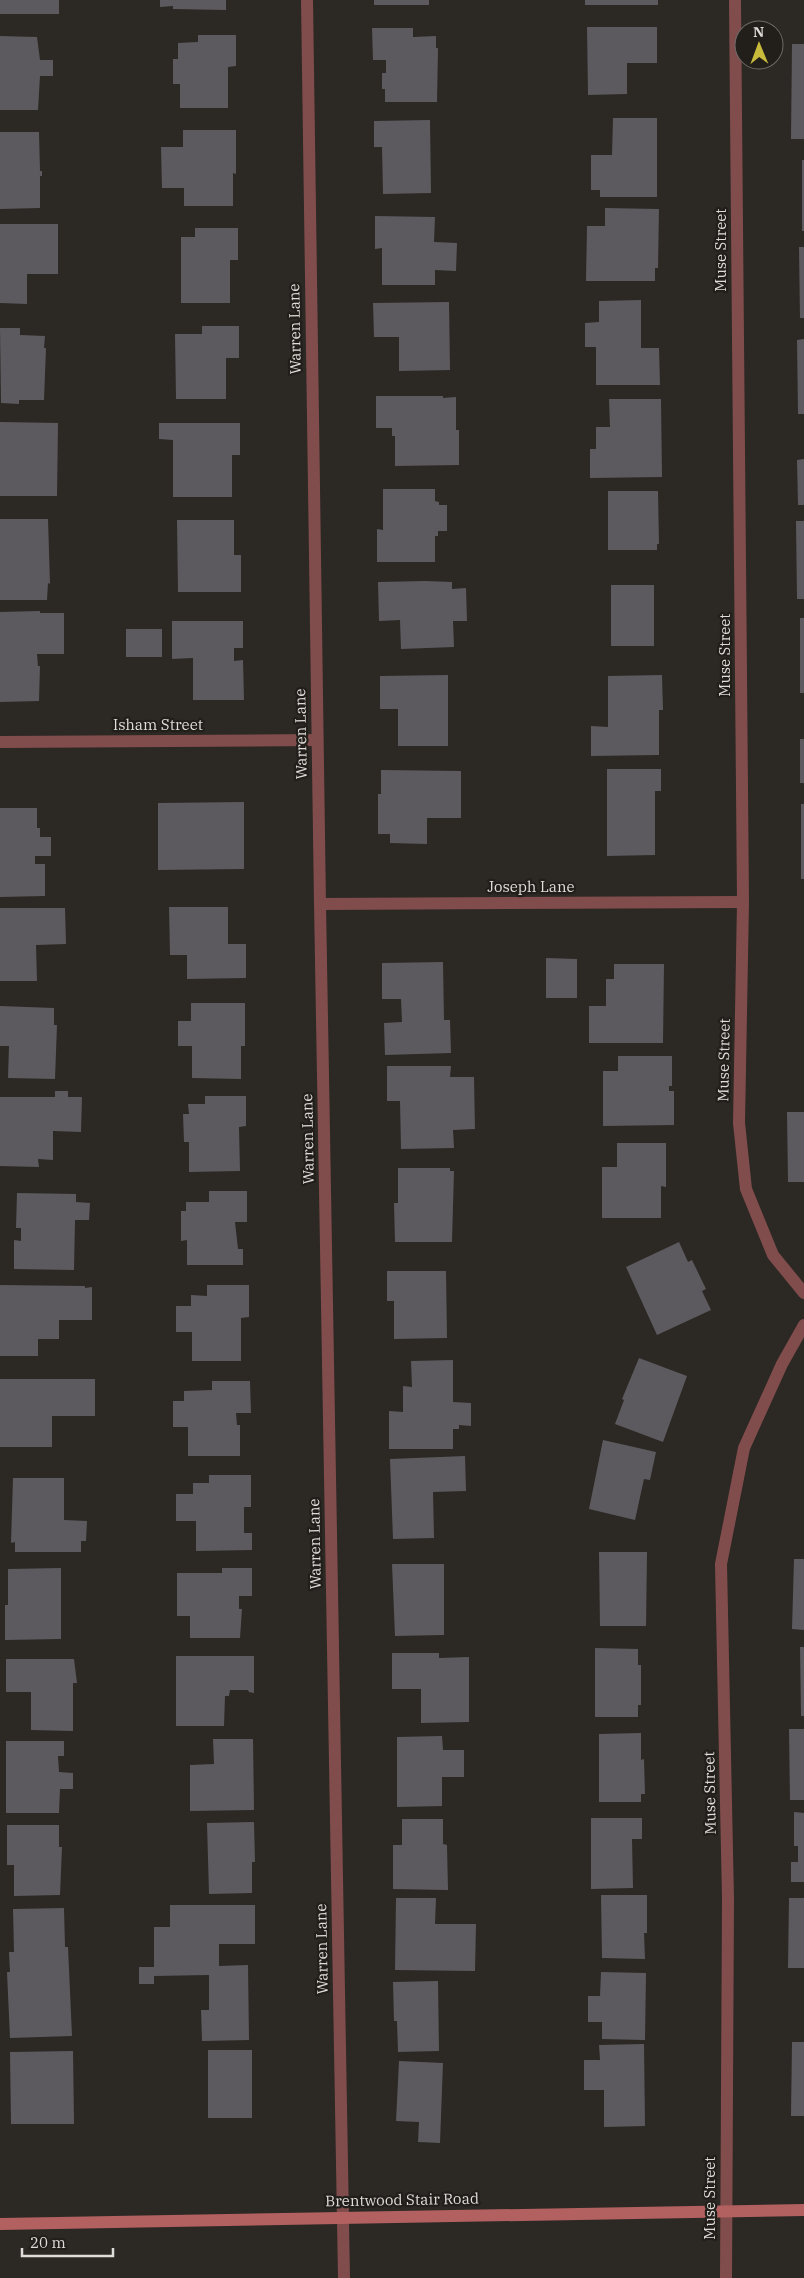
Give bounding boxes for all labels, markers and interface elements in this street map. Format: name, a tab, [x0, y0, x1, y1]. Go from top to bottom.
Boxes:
north arrow	[734, 20, 784, 70]
text: N	[753, 23, 764, 41]
street label: Muse Street	[711, 208, 730, 292]
street label: Warren Lane	[284, 283, 305, 375]
street label: Muse Street	[715, 613, 734, 697]
street label: Warren Lane	[290, 688, 311, 780]
street label: Isham Street	[113, 715, 203, 734]
street label: Joseph Lane	[487, 877, 575, 896]
street label: Muse Street	[713, 1018, 734, 1102]
street label: Warren Lane	[297, 1093, 318, 1185]
street label: Warren Lane	[304, 1498, 325, 1590]
street label: Muse Street	[699, 1751, 720, 1835]
street label: Warren Lane	[311, 1903, 332, 1995]
street label: Muse Street	[700, 2156, 719, 2240]
street label: Brentwood Stair Road	[325, 2189, 479, 2210]
scale bar	[22, 2226, 114, 2258]
text: 20 m	[30, 2233, 66, 2252]

